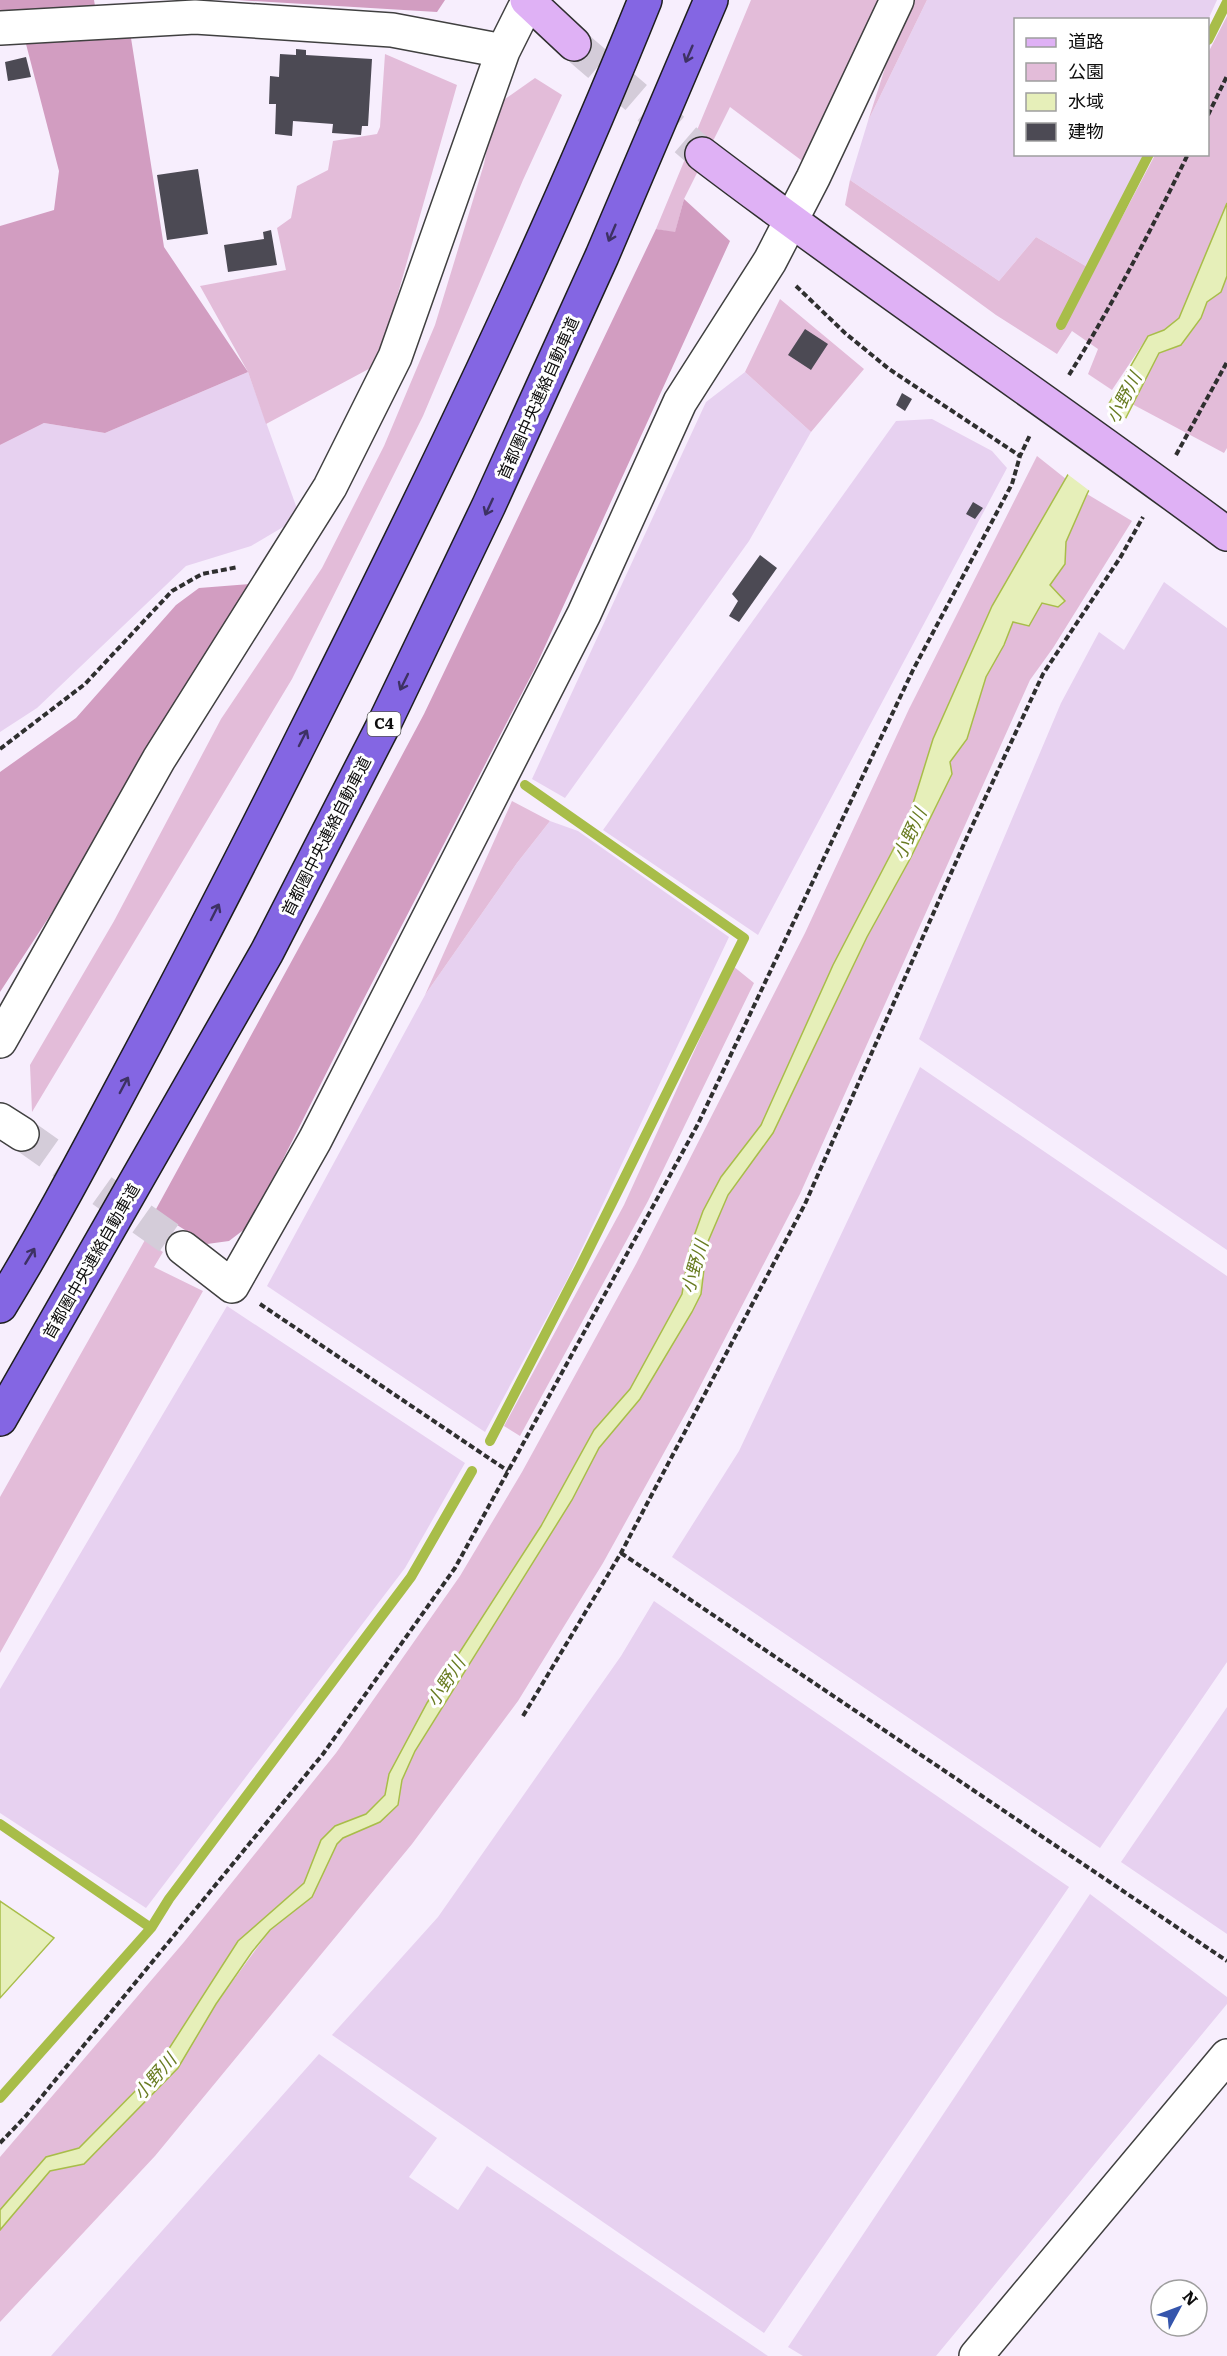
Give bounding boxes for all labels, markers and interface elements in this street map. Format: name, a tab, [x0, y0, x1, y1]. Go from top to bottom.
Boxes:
legend	[1014, 18, 1209, 156]
text: 道路	[1068, 27, 1104, 54]
one-way arrow	[683, 44, 694, 63]
text: 公園	[1068, 57, 1104, 84]
text: 水域	[1068, 87, 1104, 114]
text: 建物	[1068, 117, 1104, 144]
one-way arrow	[605, 224, 616, 242]
street label: 首都圏中央連絡自動車道	[490, 312, 584, 483]
water label: 小野川	[1098, 365, 1148, 427]
one-way arrow	[482, 497, 494, 515]
one-way arrow	[398, 673, 409, 691]
road number: C4	[368, 712, 400, 736]
one-way arrow	[297, 730, 309, 748]
street label: 首都圏中央連絡自動車道	[274, 752, 376, 919]
water label: 小野川	[885, 801, 933, 864]
one-way arrow	[210, 904, 221, 922]
one-way arrow	[119, 1076, 130, 1094]
street label: 首都圏中央連絡自動車道	[36, 1178, 145, 1343]
water label: 小野川	[673, 1235, 715, 1296]
one-way arrow	[25, 1248, 37, 1265]
water label: 小野川	[419, 1650, 472, 1711]
water label: 小野川	[126, 2045, 183, 2105]
north arrow	[1149, 2278, 1209, 2338]
text: N	[1178, 2285, 1205, 2310]

